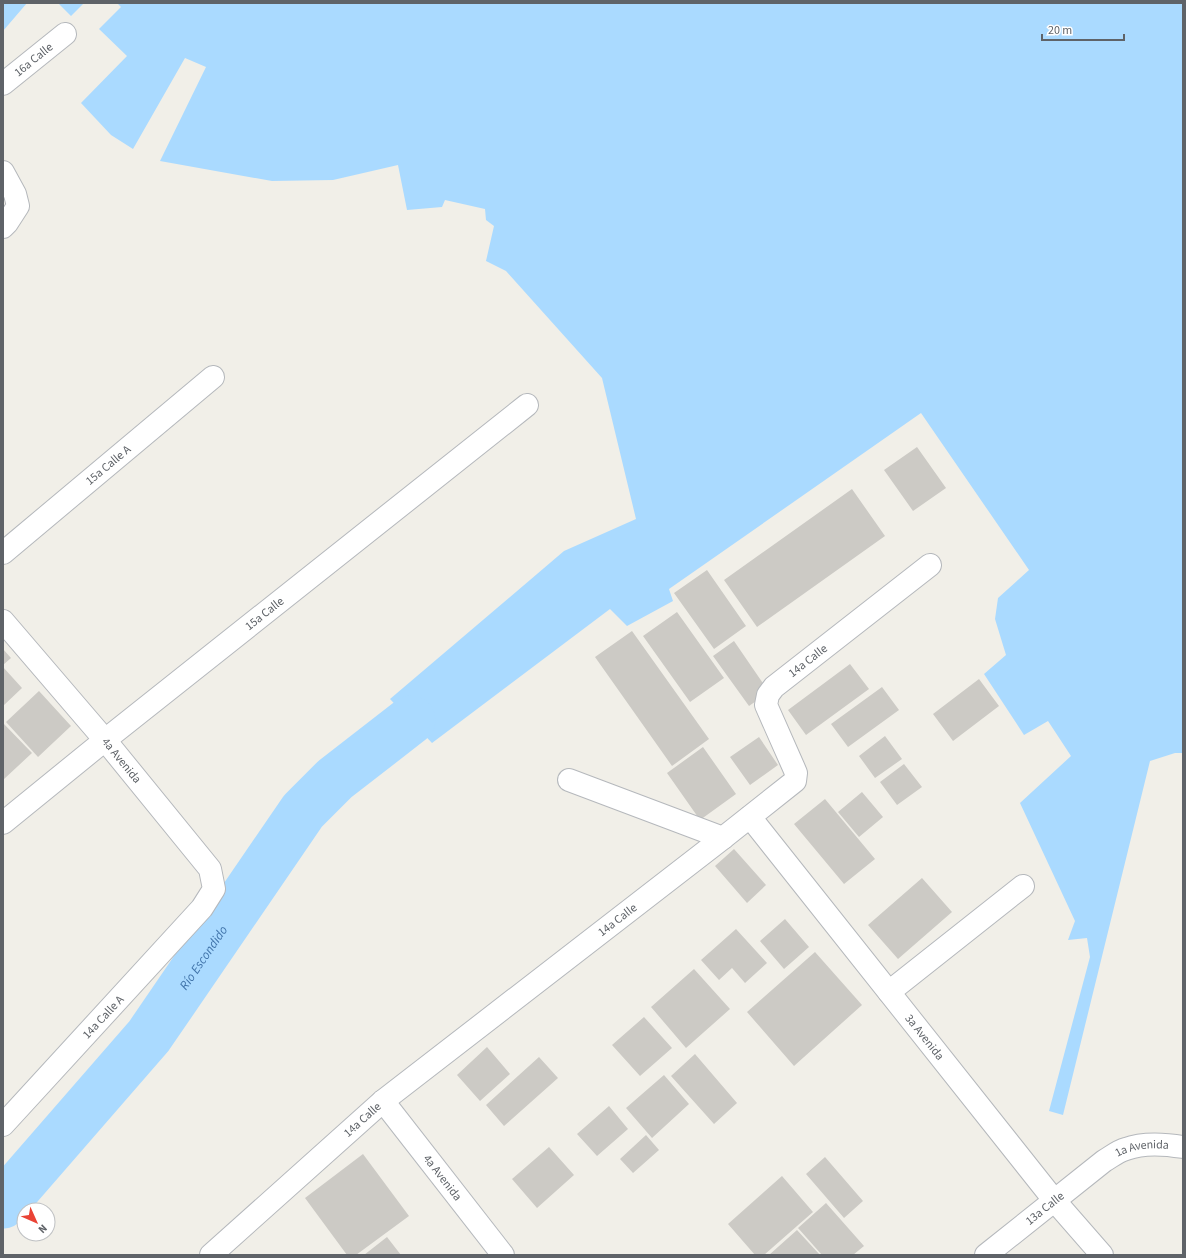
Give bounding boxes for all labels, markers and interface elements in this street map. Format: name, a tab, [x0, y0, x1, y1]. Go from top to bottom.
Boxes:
scale bar	[1042, 16, 1124, 42]
text: 20 m	[1048, 22, 1072, 39]
street label: 16a Calle	[11, 39, 57, 81]
street label: 15a Calle A	[82, 441, 135, 489]
street label: 15a Calle	[242, 593, 288, 635]
street label: 14a Calle	[785, 640, 831, 682]
street label: 4a Avenida	[97, 734, 145, 787]
street label: 14a Calle	[594, 900, 641, 941]
water label: Río Escondido	[175, 922, 232, 993]
street label: 14a Calle A	[79, 991, 128, 1043]
street label: 3a Avenida	[901, 1011, 948, 1064]
street label: 14a Calle	[340, 1098, 385, 1141]
street label: 1a Avenida	[1112, 1136, 1169, 1161]
street label: 4a Avenida	[419, 1151, 466, 1205]
street label: 13a Calle	[1022, 1188, 1068, 1229]
north arrow	[16, 1202, 56, 1242]
text: N	[35, 1221, 51, 1237]

